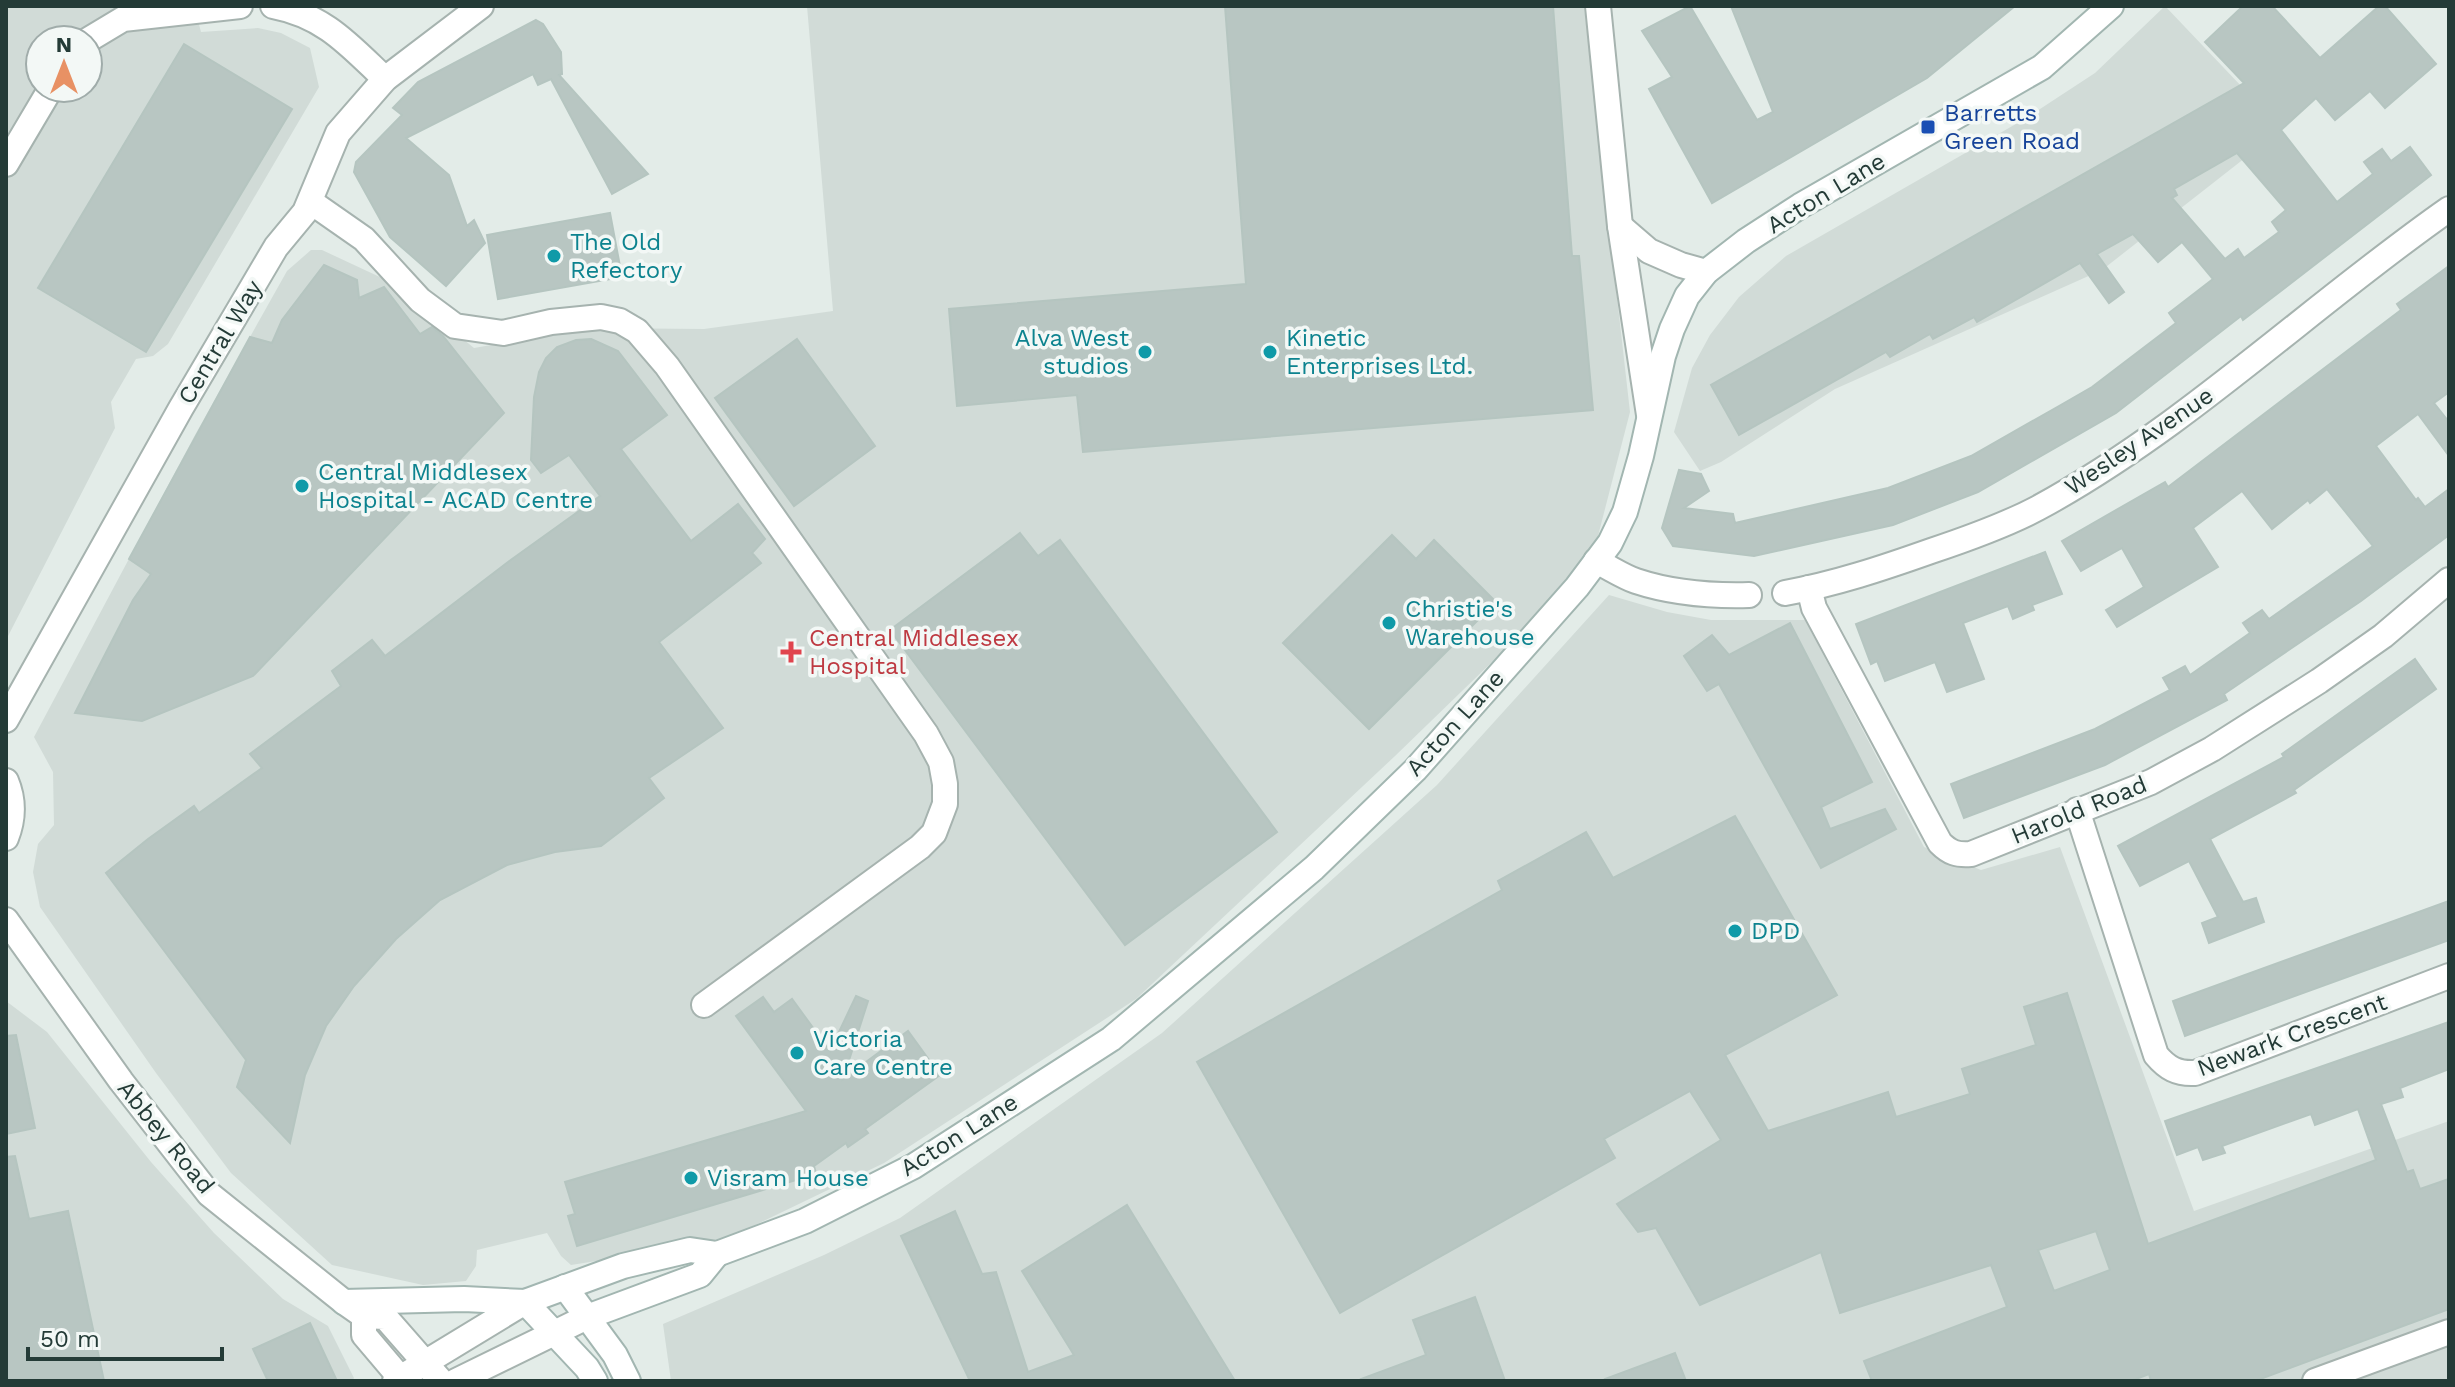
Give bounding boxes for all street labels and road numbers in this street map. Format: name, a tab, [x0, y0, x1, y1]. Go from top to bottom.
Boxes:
street label: Acton Lane	[1762, 147, 1890, 239]
street label: Central Way	[172, 274, 268, 409]
street label: Wesley Avenue	[2059, 381, 2219, 501]
street label: Acton Lane	[1400, 664, 1510, 782]
street label: Harold Road	[2007, 770, 2151, 850]
street label: Newark Crescent	[2193, 988, 2391, 1082]
street label: Abbey Road	[112, 1075, 220, 1199]
street label: Acton Lane	[895, 1088, 1023, 1182]

